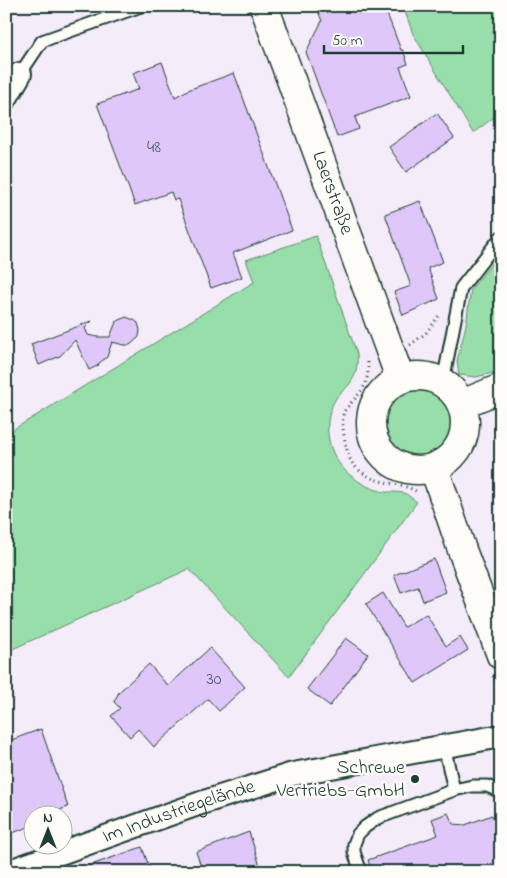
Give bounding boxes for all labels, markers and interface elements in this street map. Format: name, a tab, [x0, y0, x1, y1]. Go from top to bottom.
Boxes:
scale bar	[324, 22, 463, 54]
text: 50 m	[332, 30, 363, 52]
house number: 48	[147, 135, 161, 161]
street label: Laerstraße	[304, 147, 361, 239]
house number: 30	[206, 667, 222, 693]
place label: Schrewe Vertriebs-GmbH	[275, 754, 405, 806]
street label: Im Industriegelände	[98, 772, 259, 851]
marker: Schrewe Vertriebs-GmbH	[409, 773, 421, 785]
north arrow	[22, 806, 72, 856]
text: N	[43, 808, 53, 829]

